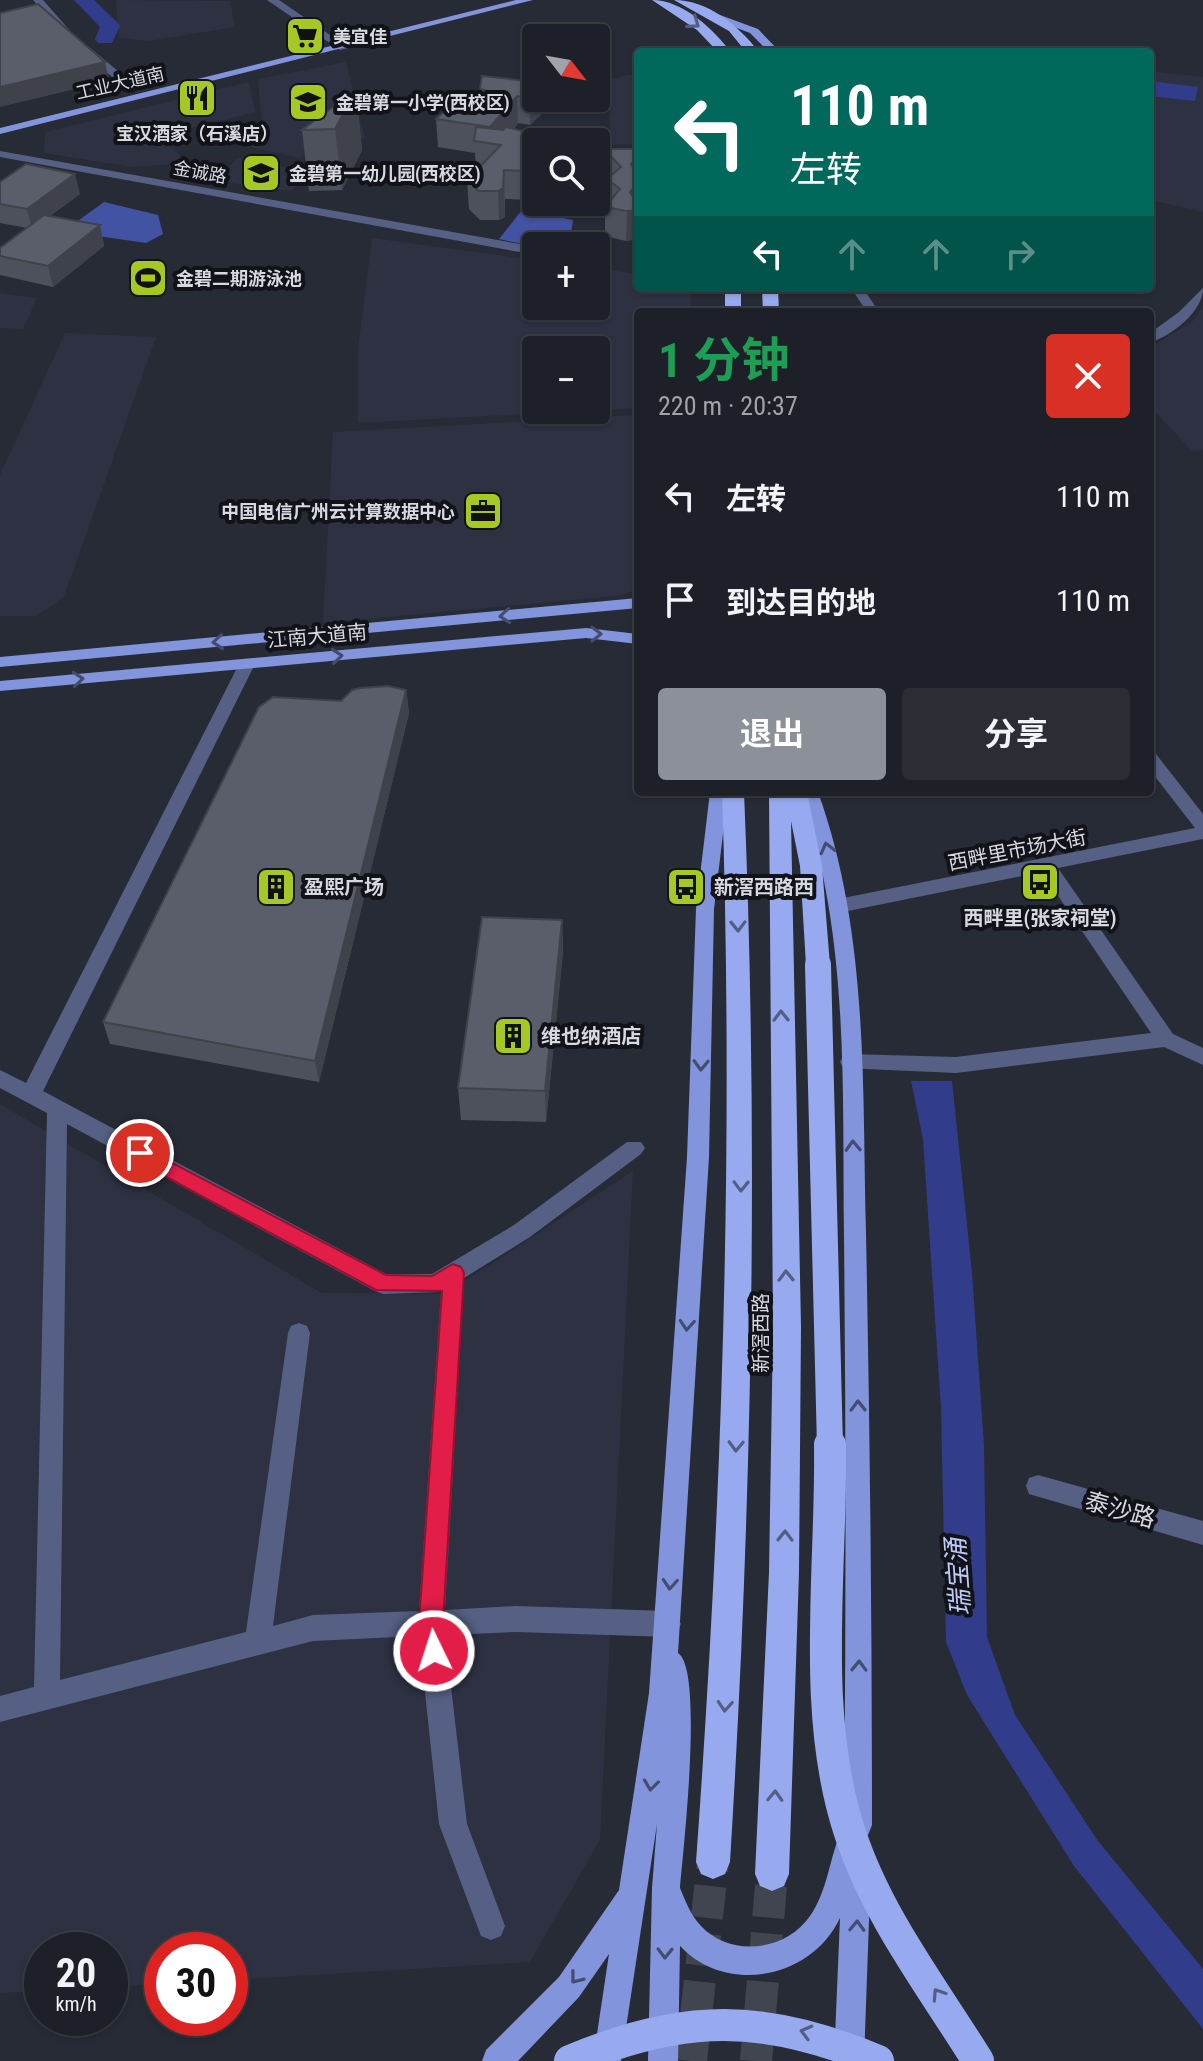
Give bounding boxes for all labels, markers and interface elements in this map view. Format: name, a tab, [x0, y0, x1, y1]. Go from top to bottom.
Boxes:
one-way arrow	[686, 13, 700, 28]
supermarket icon: 美宜佳	[284, 15, 326, 57]
north arrow	[522, 24, 610, 112]
map controls	[522, 24, 610, 424]
place label: 美宜佳	[333, 26, 387, 47]
street label: 工业大道南	[74, 63, 166, 103]
text: 110 m	[790, 73, 929, 139]
restaurant icon: 宝汉酒家（石溪店）	[176, 77, 218, 119]
icon: left	[658, 80, 762, 184]
school or university icon: 金碧第一小学(西校区)	[287, 81, 329, 123]
place label: 金碧第一小学(西校区)	[336, 92, 510, 114]
place label: 宝汉酒家（石溪店）	[116, 123, 278, 144]
button: search	[522, 128, 610, 216]
text: 左转	[790, 149, 862, 191]
school or university icon: 金碧第一幼儿园(西校区)	[240, 152, 282, 194]
street label: 金诚路	[172, 157, 228, 187]
place label: 金碧第一幼儿园(西校区)	[289, 163, 481, 185]
button: +	[522, 232, 610, 320]
icon: left	[746, 232, 790, 276]
icon: ahead	[830, 232, 874, 276]
icon: ahead	[914, 232, 958, 276]
icon: right	[998, 232, 1042, 276]
sports icon: 金碧二期游泳池	[127, 257, 169, 299]
place label: 金碧二期游泳池	[176, 268, 302, 289]
text: 1 分钟	[658, 332, 789, 389]
button: close	[1046, 334, 1130, 418]
button: −	[522, 336, 610, 424]
text: 220 m · 20:37	[658, 391, 798, 421]
icon: left	[658, 474, 702, 518]
text: 110 m	[1056, 479, 1130, 514]
text: 左转	[726, 481, 786, 516]
office icon: 中国电信广州云计算数据中心	[462, 490, 504, 532]
place label: 中国电信广州云计算数据中心	[221, 501, 455, 522]
icon: arrive	[658, 578, 702, 622]
text: 110 m	[1056, 583, 1130, 618]
text: 到达目的地	[726, 585, 876, 620]
one-way arrow	[498, 607, 511, 624]
street label: 江南大道南	[266, 620, 368, 652]
one-way arrow	[590, 625, 603, 643]
one-way arrow	[211, 633, 224, 650]
one-way arrow	[331, 648, 344, 665]
one-way arrow	[72, 671, 85, 688]
button: 退出	[658, 688, 886, 780]
button: 分享	[902, 688, 1130, 780]
street label: 西畔里市场大街	[946, 825, 1088, 875]
one-way arrow	[819, 842, 836, 855]
bus stop icon: 西畔里(张家祠堂)	[1019, 861, 1061, 903]
building icon: 盈熙广场	[255, 866, 297, 908]
bus stop icon: 新滘西路西	[665, 866, 707, 908]
place label: 盈熙广场	[304, 875, 384, 899]
place label: 新滘西路西	[714, 875, 814, 899]
place label: 西畔里(张家祠堂)	[964, 906, 1116, 930]
one-way arrow	[729, 920, 747, 933]
one-way arrow	[772, 1009, 790, 1022]
building icon: 维也纳酒店	[492, 1015, 534, 1057]
place label: 维也纳酒店	[541, 1024, 641, 1048]
one-way arrow	[692, 1059, 709, 1072]
pin	[106, 1119, 174, 1187]
icon: arrive	[118, 1131, 162, 1175]
one-way arrow	[844, 1139, 861, 1152]
one-way arrow	[732, 1180, 750, 1193]
one-way arrow	[778, 1269, 795, 1282]
street label: 新滘西路	[749, 1293, 773, 1373]
one-way arrow	[679, 1319, 696, 1332]
one-way arrow	[850, 1399, 867, 1412]
one-way arrow	[727, 1440, 744, 1453]
street label: 泰沙路	[1082, 1487, 1158, 1533]
one-way arrow	[776, 1529, 793, 1542]
water label: 瑞宝涌	[940, 1534, 976, 1617]
one-way arrow	[662, 1578, 679, 1591]
position arrow	[392, 1609, 476, 1693]
one-way arrow	[850, 1659, 868, 1672]
one-way arrow	[717, 1700, 734, 1713]
one-way arrow	[643, 1778, 660, 1792]
one-way arrow	[767, 1789, 784, 1802]
one-way arrow	[848, 1919, 865, 1932]
speed limit sign: 30	[144, 1932, 248, 2036]
one-way arrow	[656, 1947, 673, 1960]
text: 20	[56, 1950, 96, 1997]
one-way arrow	[572, 1969, 586, 1984]
one-way arrow	[932, 1988, 947, 2003]
text: km/h	[55, 1992, 97, 2016]
one-way arrow	[799, 2025, 813, 2041]

